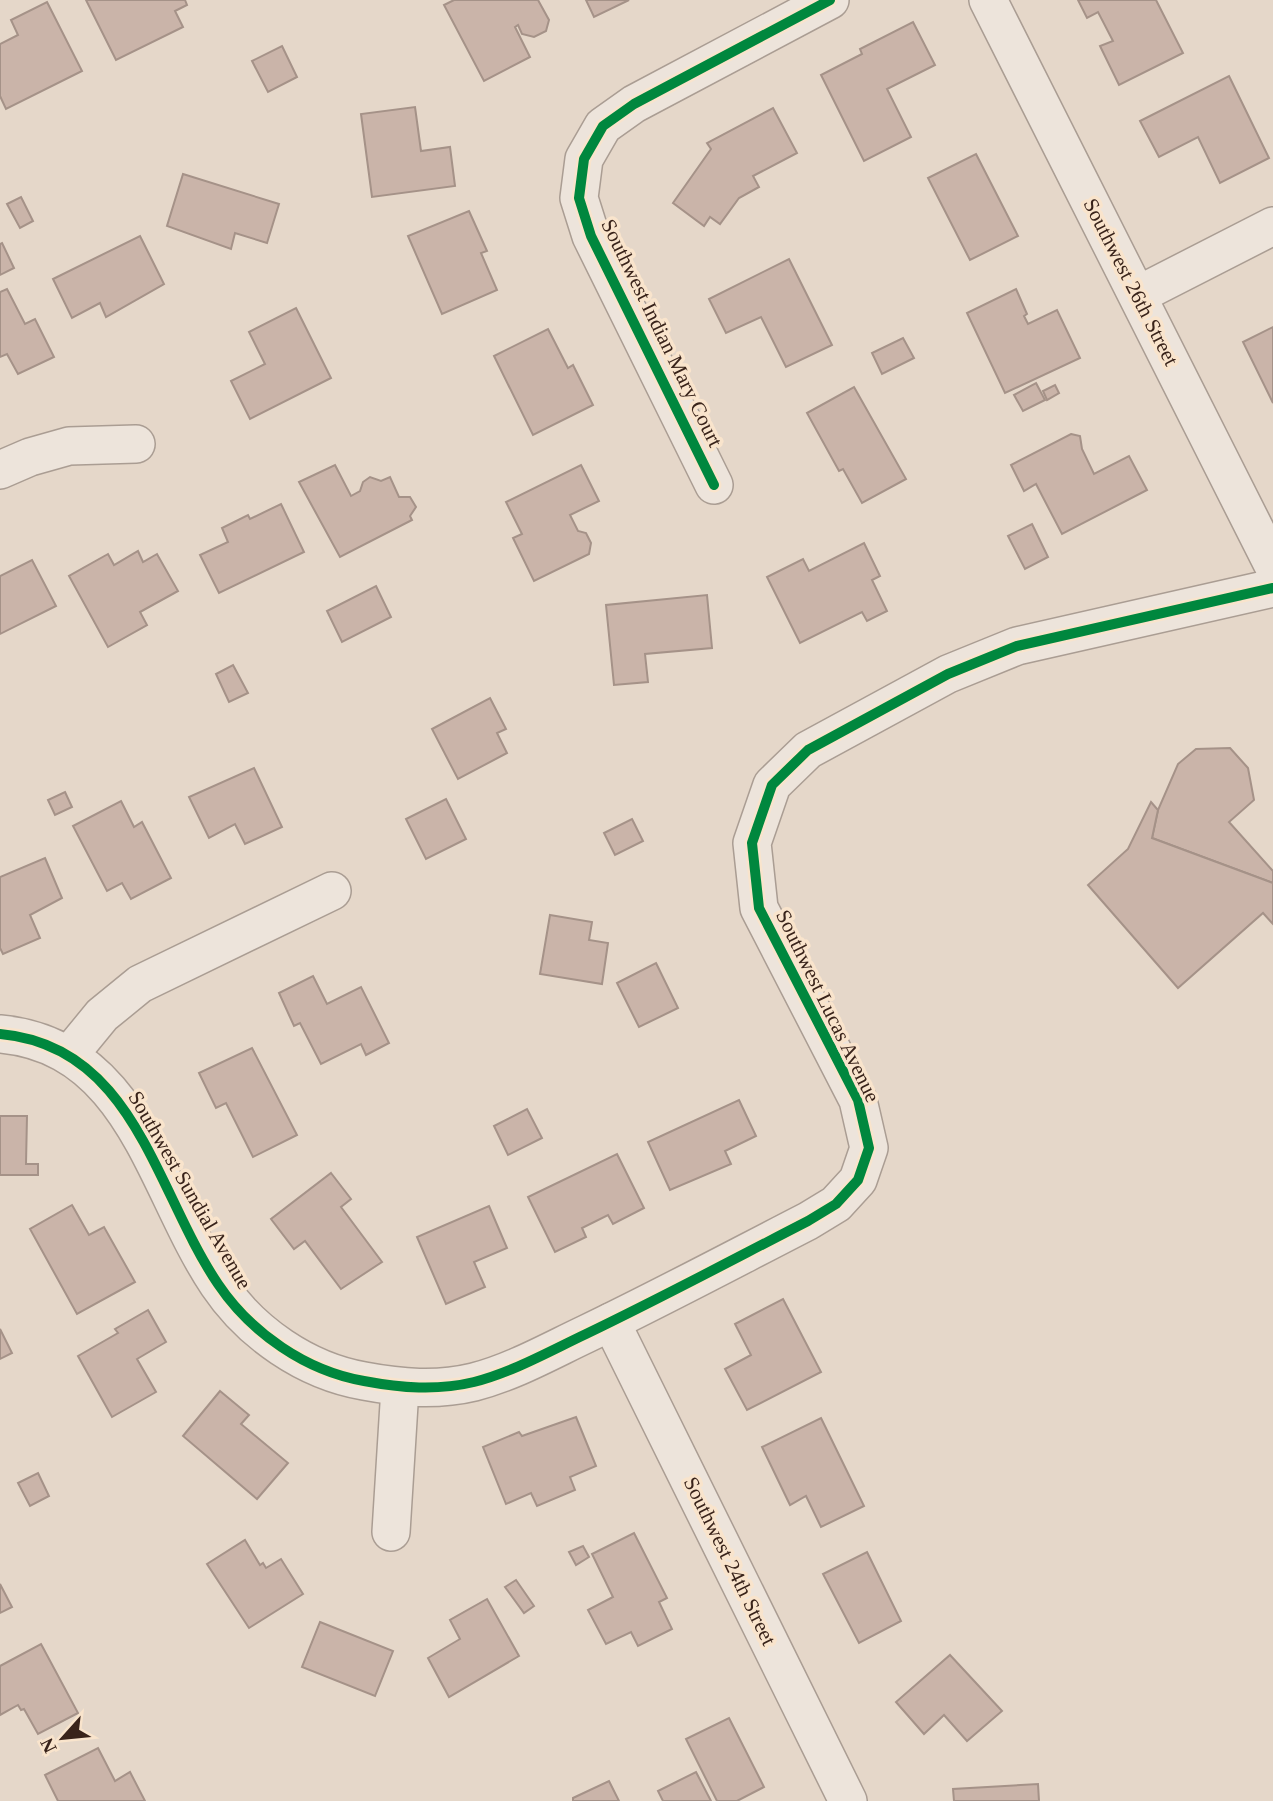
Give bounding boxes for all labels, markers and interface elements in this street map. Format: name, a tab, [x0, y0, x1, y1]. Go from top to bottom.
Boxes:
street label: Southwest 26th Street	[1078, 194, 1184, 370]
street label: Southwest Indian Mary Court	[596, 215, 728, 451]
street label: Southwest Lucas Avenue	[771, 906, 885, 1106]
street label: Southwest Sundial Avenue	[123, 1087, 257, 1293]
street label: Southwest 24th Street	[679, 1473, 781, 1649]
north arrow	[28, 1703, 98, 1773]
text: N	[36, 1734, 61, 1756]

